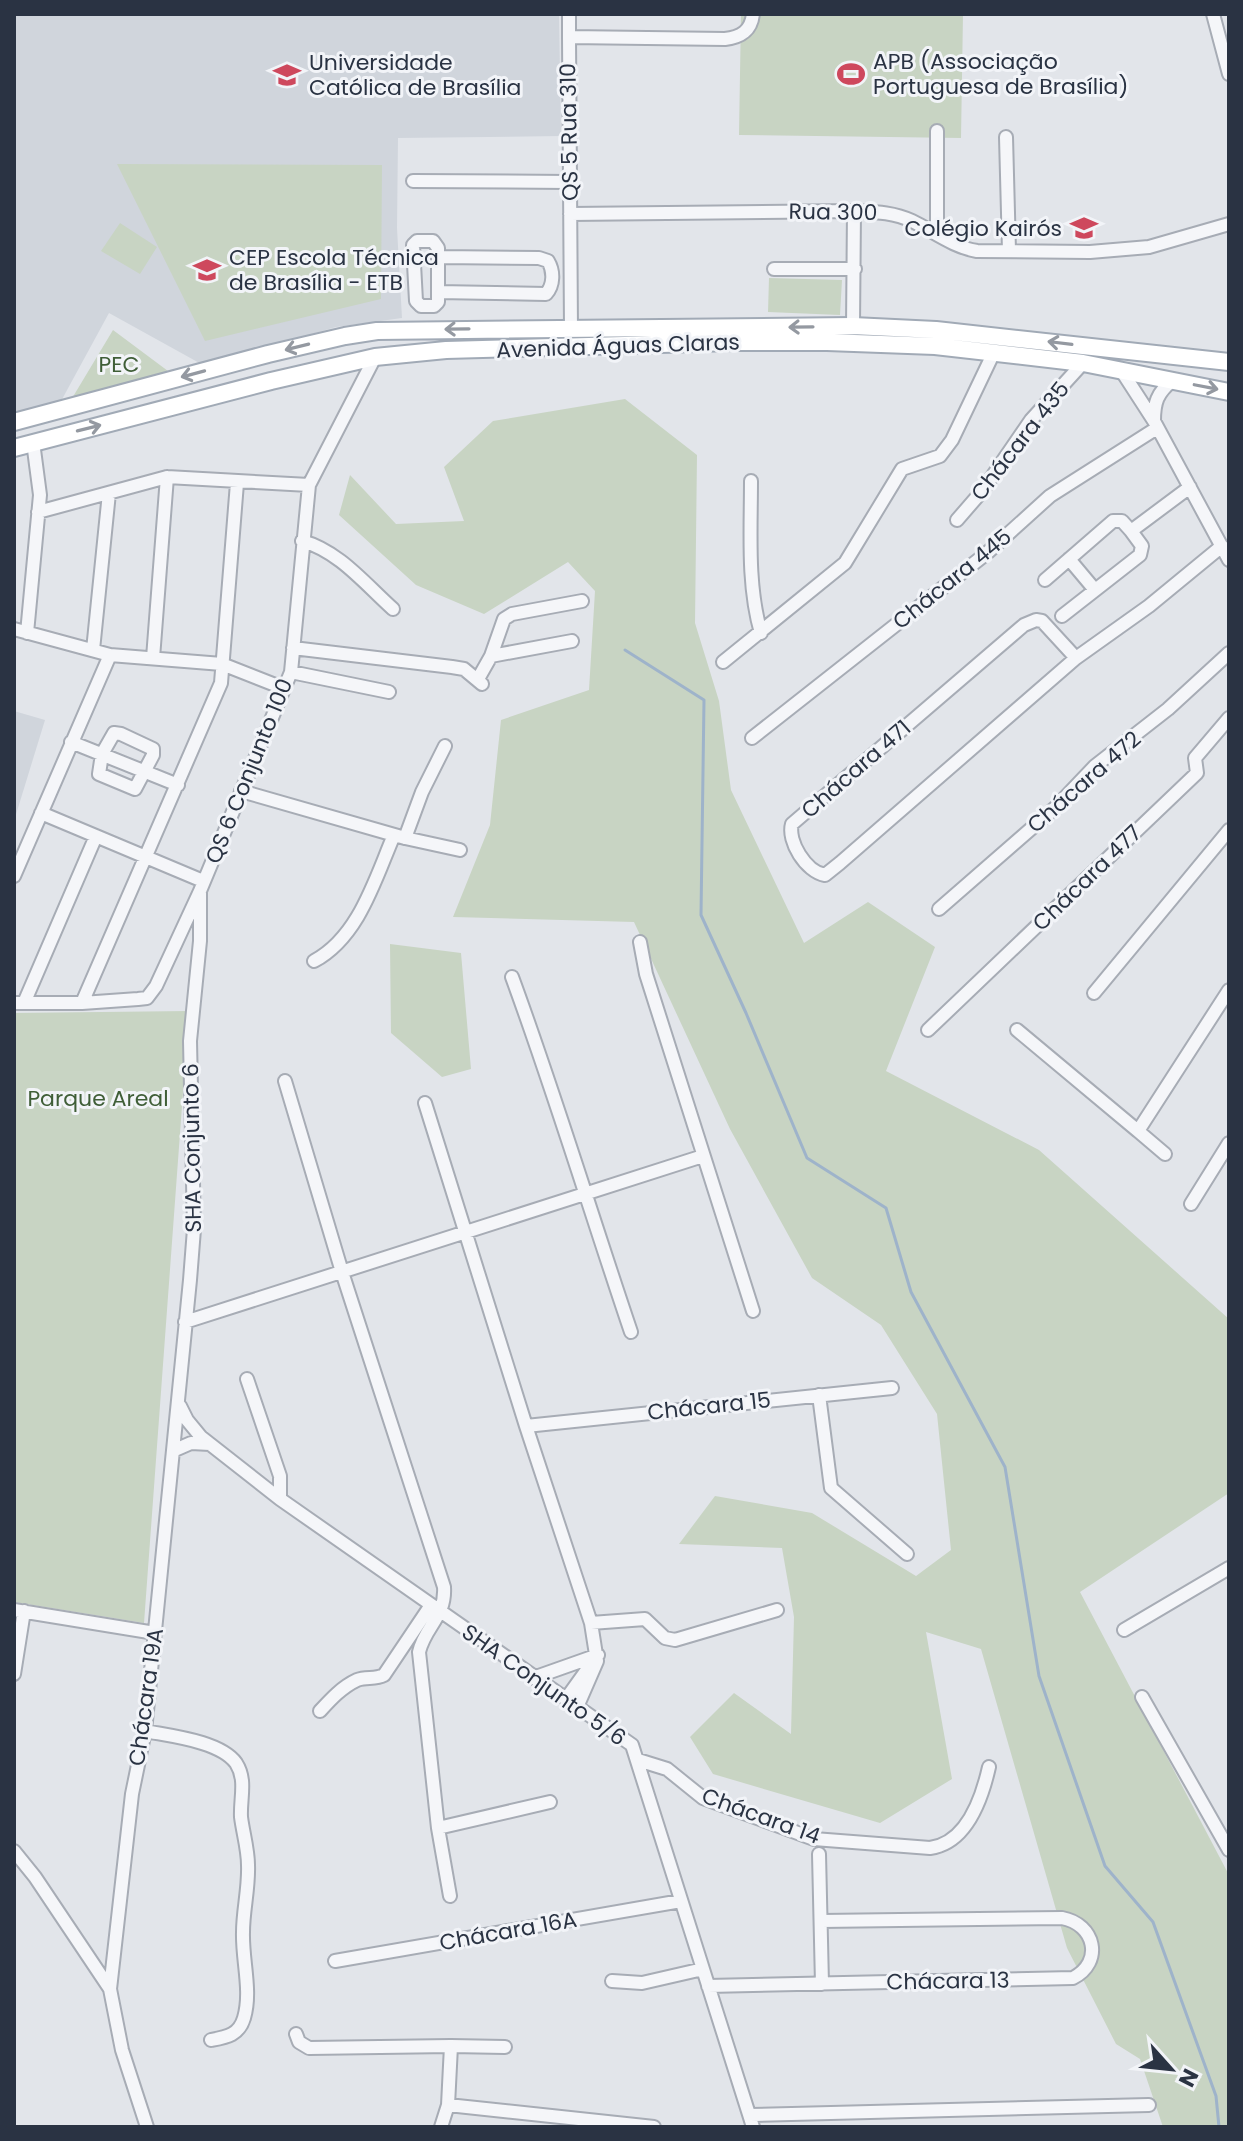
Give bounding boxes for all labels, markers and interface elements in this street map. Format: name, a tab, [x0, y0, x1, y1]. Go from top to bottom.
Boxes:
place label: APB (Associação Portuguesa de Brasília)	[873, 46, 1128, 102]
place label: Universidade Católica de Brasília	[309, 47, 521, 103]
sports icon: APB (Associação Portuguesa de Brasília)	[836, 59, 866, 89]
school or university icon: Universidade Católica de Brasília	[272, 60, 302, 90]
street label: QS 5 Rua 310	[552, 63, 586, 201]
street label: Rua 300	[788, 196, 878, 228]
place label: Colégio Kairós	[904, 213, 1062, 244]
school or university icon: Colégio Kairós	[1069, 213, 1099, 243]
place label: CEP Escola Técnica de Brasília - ETB	[229, 242, 439, 298]
school or university icon: CEP Escola Técnica de Brasília - ETB	[192, 255, 222, 285]
one-way arrow	[788, 319, 815, 335]
one-way arrow	[444, 321, 471, 337]
street label: Avenida Águas Claras	[496, 326, 740, 366]
one-way arrow	[1047, 335, 1074, 350]
one-way arrow	[284, 341, 310, 356]
park label: PEC	[98, 349, 140, 380]
one-way arrow	[180, 367, 206, 382]
street label: Chácara 435	[964, 375, 1076, 507]
one-way arrow	[1192, 381, 1218, 396]
one-way arrow	[76, 420, 102, 435]
street label: Chácara 445	[886, 521, 1018, 637]
street label: QS 6 Conjunto 100	[198, 674, 300, 868]
street label: Chácara 471	[795, 713, 917, 825]
street label: Chácara 472	[1020, 724, 1148, 840]
street label: Chácara 477	[1026, 818, 1148, 938]
street label: SHA Conjunto 6	[175, 1063, 209, 1233]
park label: Parque Areal	[27, 1083, 169, 1114]
street label: Chácara 15	[646, 1384, 772, 1428]
street label: SHA Conjunto 5/6	[456, 1617, 632, 1753]
street label: Chácara 19A	[121, 1626, 171, 1768]
street label: Chácara 14	[697, 1780, 825, 1852]
street label: Chácara 16A	[437, 1904, 579, 1958]
street label: Chácara 13	[886, 1964, 1010, 1998]
north arrow	[1131, 2029, 1211, 2109]
text: N	[1171, 2063, 1206, 2092]

